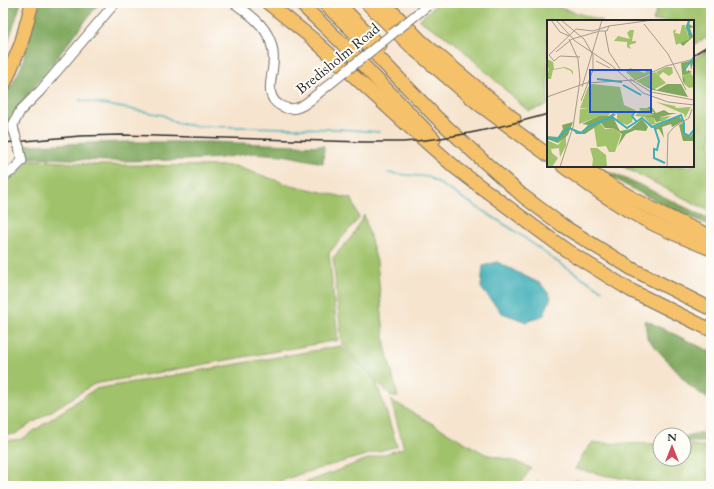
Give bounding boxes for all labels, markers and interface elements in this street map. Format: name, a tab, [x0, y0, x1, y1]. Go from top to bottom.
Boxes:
street label: Bredisholm Road	[292, 19, 384, 99]
inset map	[547, 20, 694, 167]
north arrow	[652, 427, 692, 467]
text: N	[667, 430, 677, 445]

